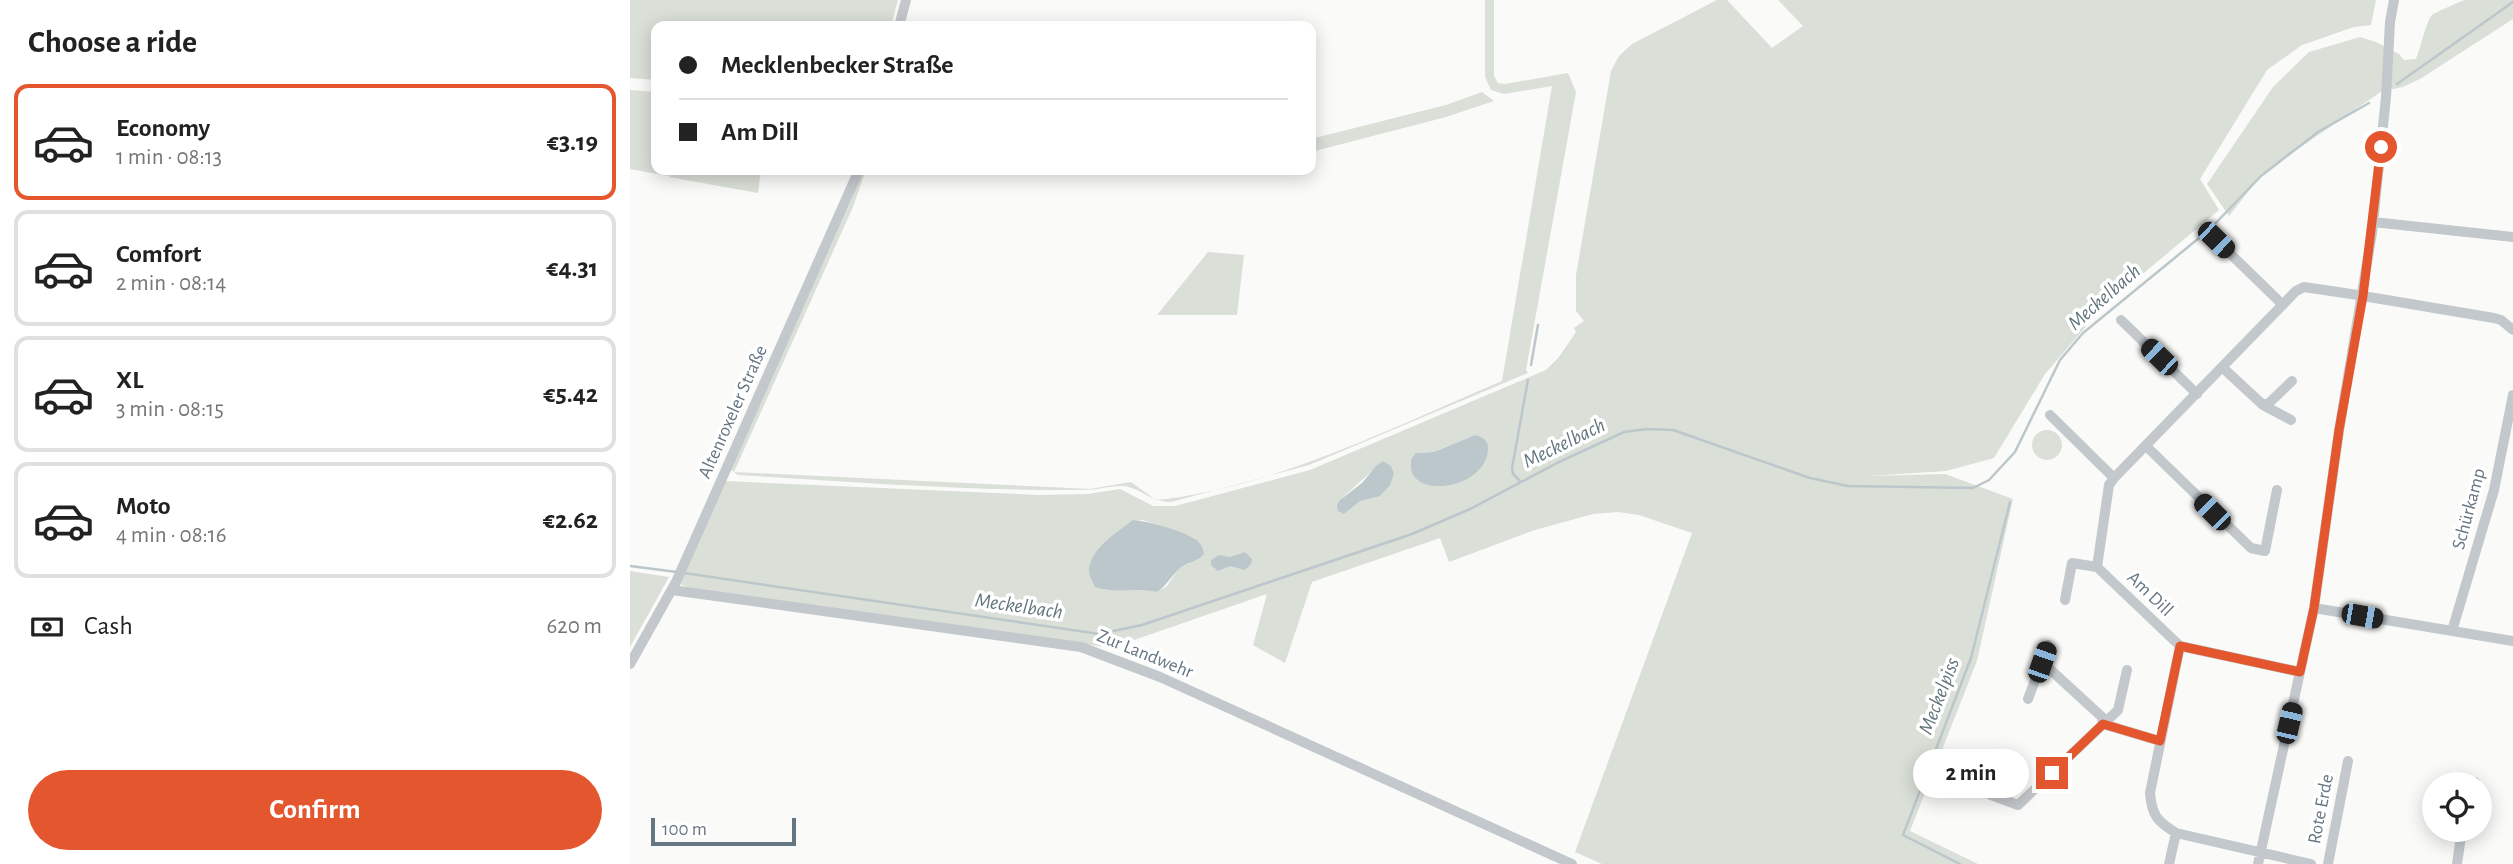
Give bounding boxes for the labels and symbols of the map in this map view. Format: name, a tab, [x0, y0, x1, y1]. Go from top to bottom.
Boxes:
route start	[2365, 131, 2397, 163]
car	[2194, 218, 2239, 262]
water label: Meckelbach	[2064, 260, 2144, 334]
car	[2137, 335, 2182, 379]
street label: Altenroxeler Straße	[695, 343, 771, 481]
water label: Meckelbach	[1520, 414, 1608, 472]
street label: Schürkamp	[2449, 466, 2489, 552]
car	[2190, 490, 2235, 534]
street label: Am Dill	[2123, 568, 2177, 620]
water label: Meckelbach	[974, 589, 1064, 623]
car	[2340, 602, 2385, 630]
street label: Zur Landwehr	[1094, 626, 1196, 682]
car	[2026, 639, 2059, 685]
water label: Meckelpiss	[1915, 655, 1964, 738]
car	[2275, 700, 2304, 746]
callout: 2 min	[1912, 748, 2028, 798]
route end	[2036, 757, 2068, 789]
street label: Rote Erde	[2305, 773, 2337, 845]
scale bar	[651, 815, 796, 847]

